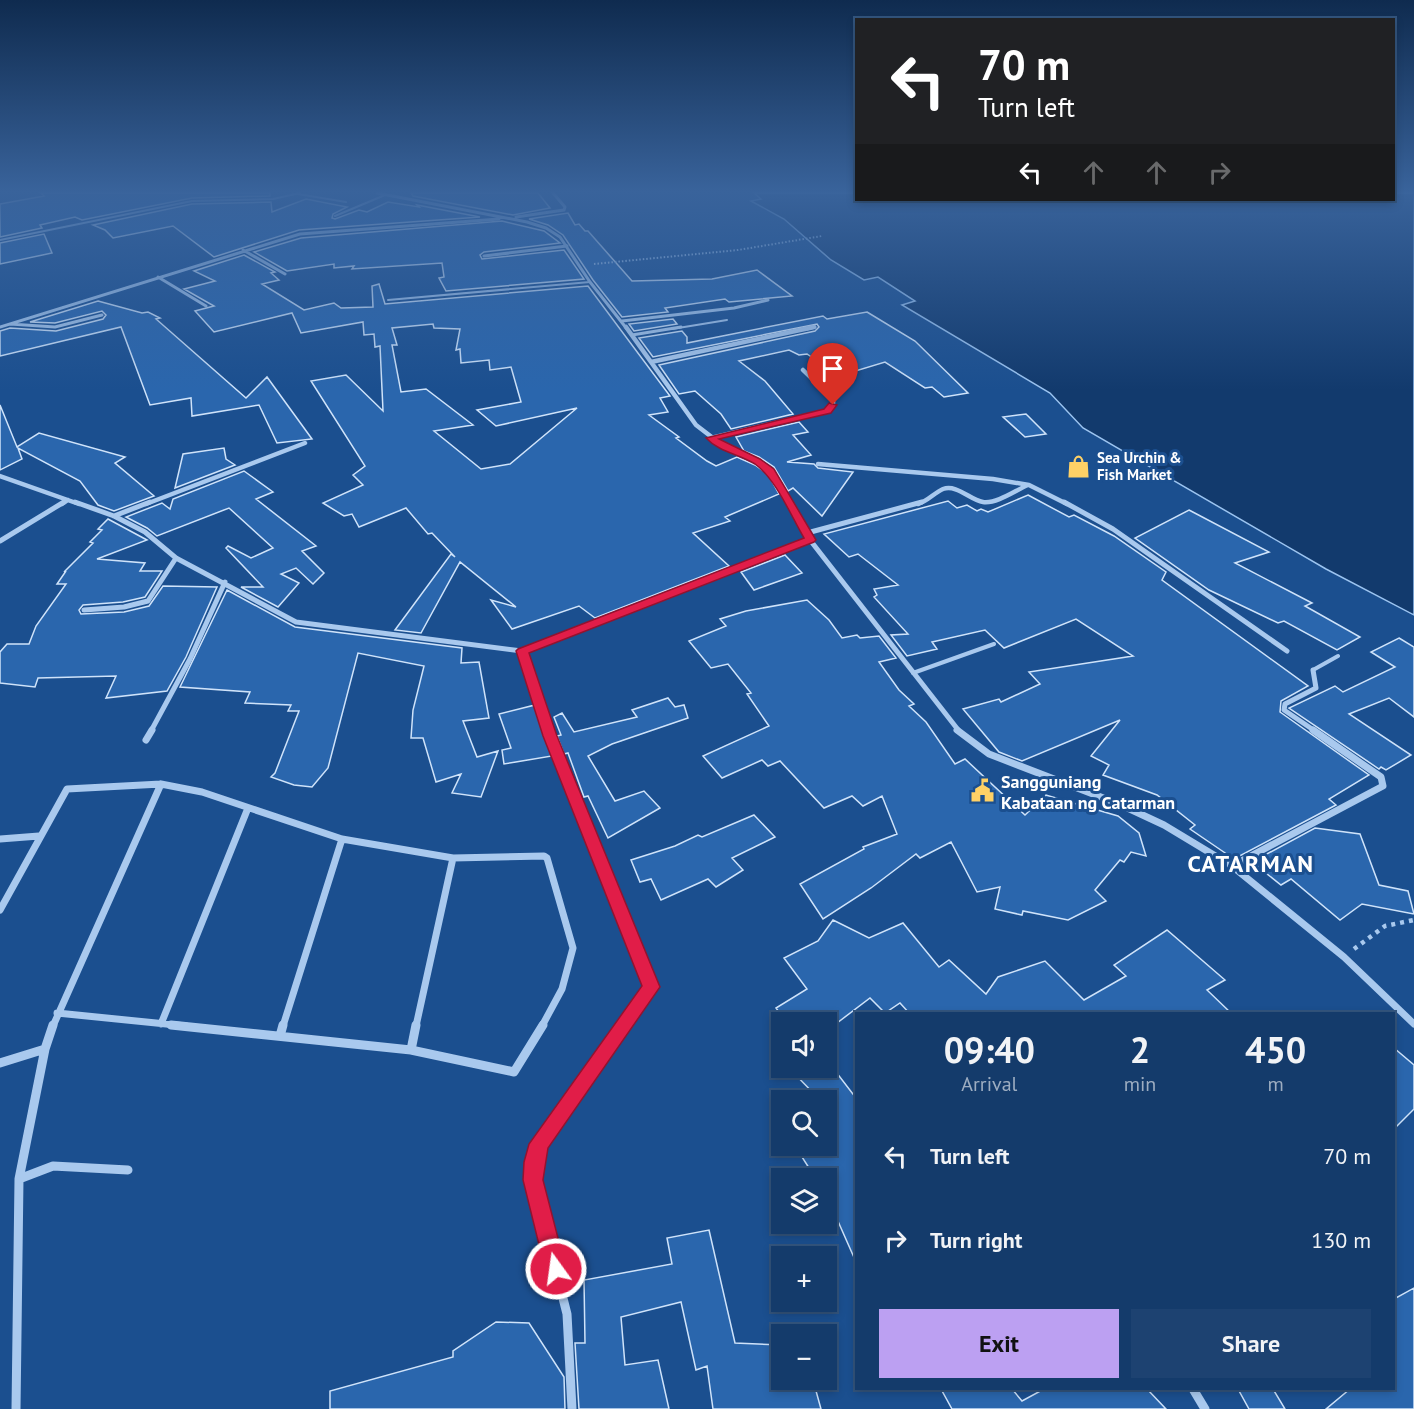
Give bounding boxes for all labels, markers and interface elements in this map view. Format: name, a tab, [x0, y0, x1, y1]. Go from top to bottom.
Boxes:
text: 70 m	[978, 37, 1070, 92]
icon: left	[879, 42, 957, 120]
text: Turn left	[978, 90, 1075, 124]
icon: left	[1014, 156, 1047, 189]
icon: ahead	[1077, 156, 1110, 189]
icon: ahead	[1140, 156, 1173, 189]
icon: right	[1203, 156, 1236, 189]
pin	[807, 343, 858, 405]
icon: arrive	[816, 352, 849, 385]
place label: Sea Urchin & Fish Market	[1097, 448, 1181, 484]
shop icon: Sea Urchin & Fish Market	[1066, 453, 1092, 479]
place label: Sangguniang Kabataan ng Catarman	[1001, 770, 1175, 814]
public building icon: Sangguniang Kabataan ng Catarman	[970, 778, 996, 804]
district label: CATARMAN	[1187, 848, 1315, 879]
map controls	[771, 1012, 837, 1390]
button: sound	[771, 1012, 837, 1078]
text: 09:40	[944, 1026, 1035, 1073]
text: 2	[1130, 1026, 1150, 1073]
text: 450	[1245, 1026, 1306, 1073]
text: Arrival	[961, 1071, 1017, 1097]
text: min	[1124, 1071, 1156, 1097]
text: m	[1268, 1071, 1284, 1097]
button: search	[771, 1090, 837, 1156]
icon: left	[879, 1140, 912, 1173]
text: Turn left	[930, 1142, 1010, 1170]
text: 70 m	[1323, 1142, 1371, 1170]
button: layers	[771, 1168, 837, 1234]
icon: right	[879, 1224, 912, 1257]
text: Turn right	[930, 1226, 1022, 1254]
text: 130 m	[1311, 1226, 1371, 1254]
position arrow	[524, 1237, 588, 1301]
button: +	[771, 1246, 837, 1312]
button: Exit	[879, 1309, 1119, 1378]
button: Share	[1131, 1309, 1371, 1378]
button: −	[771, 1324, 837, 1390]

